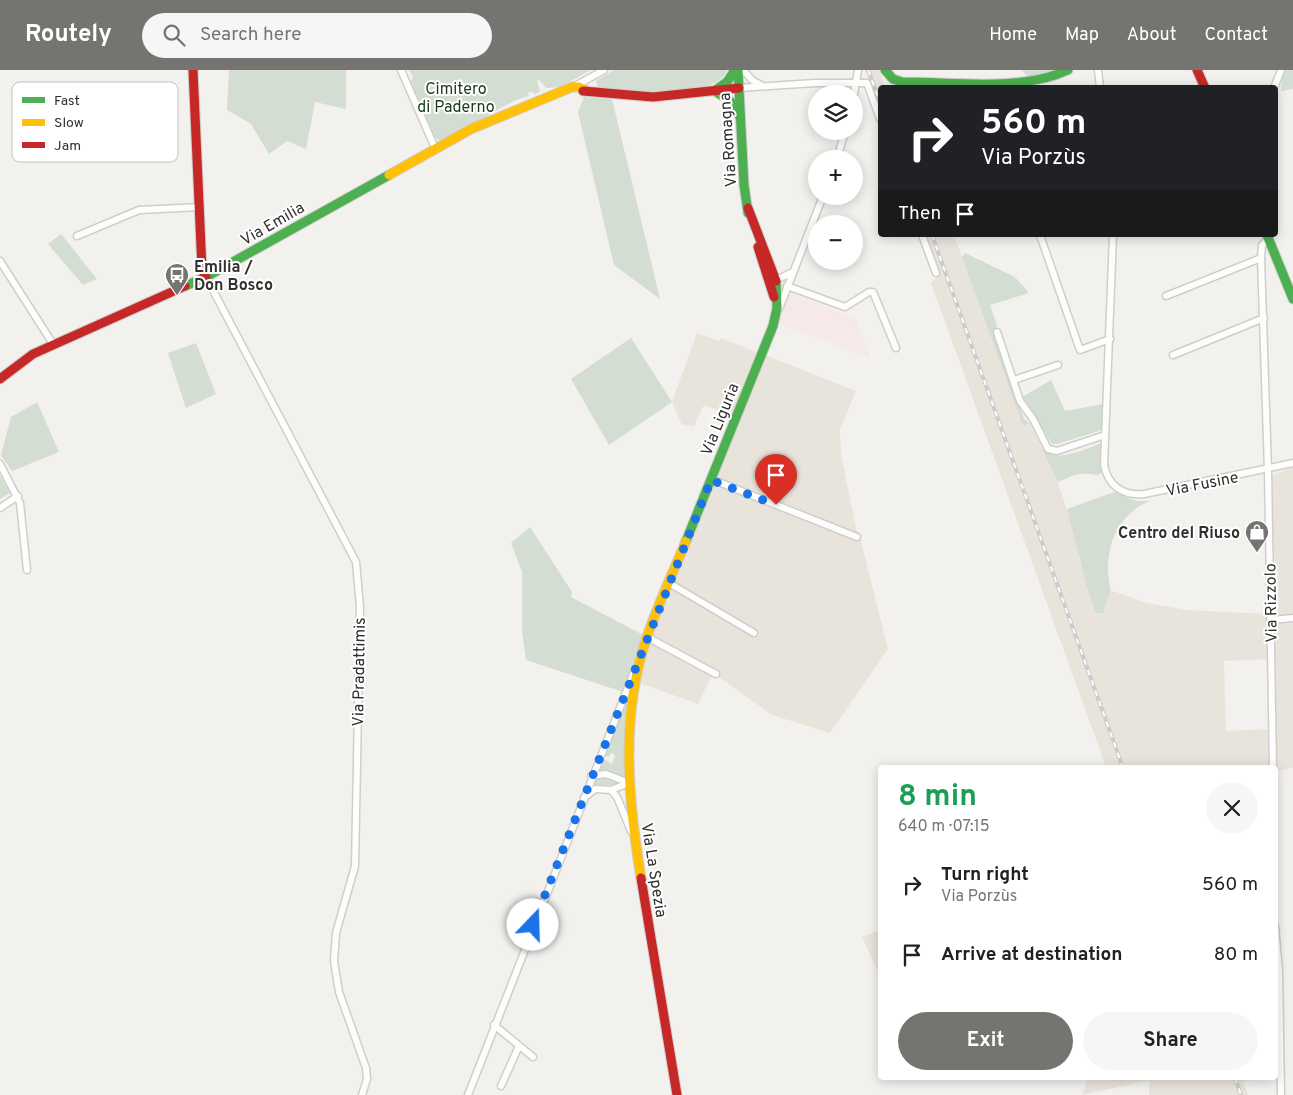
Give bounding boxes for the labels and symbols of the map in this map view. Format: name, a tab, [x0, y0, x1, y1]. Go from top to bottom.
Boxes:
park label: Cimitero di Paderno	[417, 80, 495, 118]
legend	[12, 82, 178, 162]
street label: Via Romagna	[716, 92, 742, 188]
text: Fast	[54, 93, 80, 110]
text: Slow	[54, 115, 84, 132]
text: Jam	[54, 138, 81, 155]
street label: Via Emilia	[237, 198, 309, 251]
place label: Emilia / Don Bosco	[194, 258, 273, 296]
bus stop icon: Emilia / Don Bosco	[164, 262, 190, 296]
street label: Via Liguria	[697, 381, 744, 459]
pin	[755, 454, 797, 505]
street label: Via Fusine	[1164, 468, 1240, 502]
shop icon: Centro del Riuso	[1244, 519, 1270, 553]
place label: Centro del Riuso	[1118, 524, 1240, 544]
street label: Via Rizzolo	[1261, 563, 1283, 643]
street label: Via Pradattimis	[349, 617, 371, 727]
street label: Via La Spezia	[636, 821, 670, 919]
position arrow	[506, 898, 558, 950]

